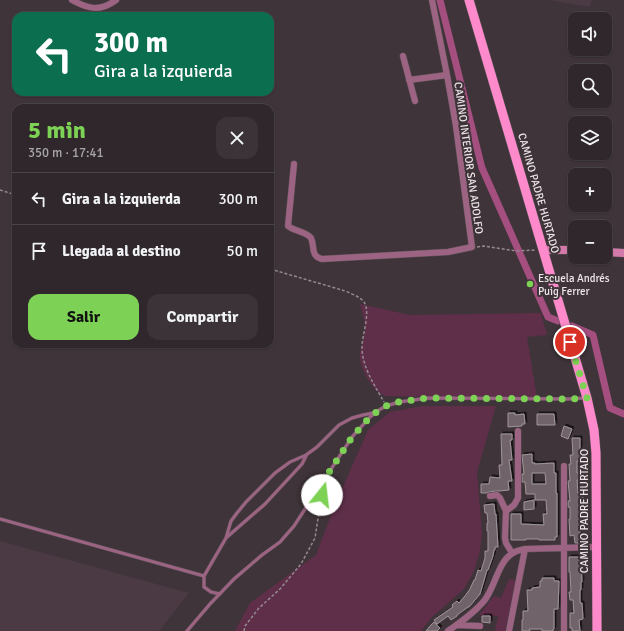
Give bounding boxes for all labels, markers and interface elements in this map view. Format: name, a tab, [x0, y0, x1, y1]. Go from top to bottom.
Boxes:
map controls	[568, 12, 612, 264]
button: sound	[568, 12, 612, 56]
text: 300 m	[94, 26, 168, 60]
icon: left	[28, 28, 80, 80]
text: Gira a la izquierda	[94, 60, 233, 82]
button: search	[568, 64, 612, 108]
street label: CAMINO INTERIOR SAN ADOLFO	[451, 81, 486, 235]
text: 5 min	[28, 115, 86, 145]
button: layers	[568, 116, 612, 160]
button: close	[216, 117, 258, 159]
street label: CAMINO PADRE HURTADO	[515, 132, 562, 255]
text: 350 m · 17:41	[28, 145, 104, 161]
button: +	[568, 168, 612, 212]
icon: left	[28, 188, 50, 210]
text: Gira a la izquierda	[62, 190, 181, 208]
text: 300 m	[218, 190, 258, 208]
button: −	[568, 220, 612, 264]
icon: arrive	[28, 240, 50, 262]
text: Llegada al destino	[62, 242, 181, 260]
text: 50 m	[227, 242, 258, 260]
place label: Escuela Andrés Puig Ferrer	[538, 272, 610, 298]
marker: Escuela Andrés Puig Ferrer	[525, 279, 535, 289]
button: Salir	[28, 294, 139, 340]
button: Compartir	[147, 294, 258, 340]
pin	[553, 325, 587, 359]
icon: arrive	[559, 331, 581, 353]
street label: CAMINO PADRE HURTADO	[578, 449, 591, 573]
position arrow	[301, 474, 343, 516]

